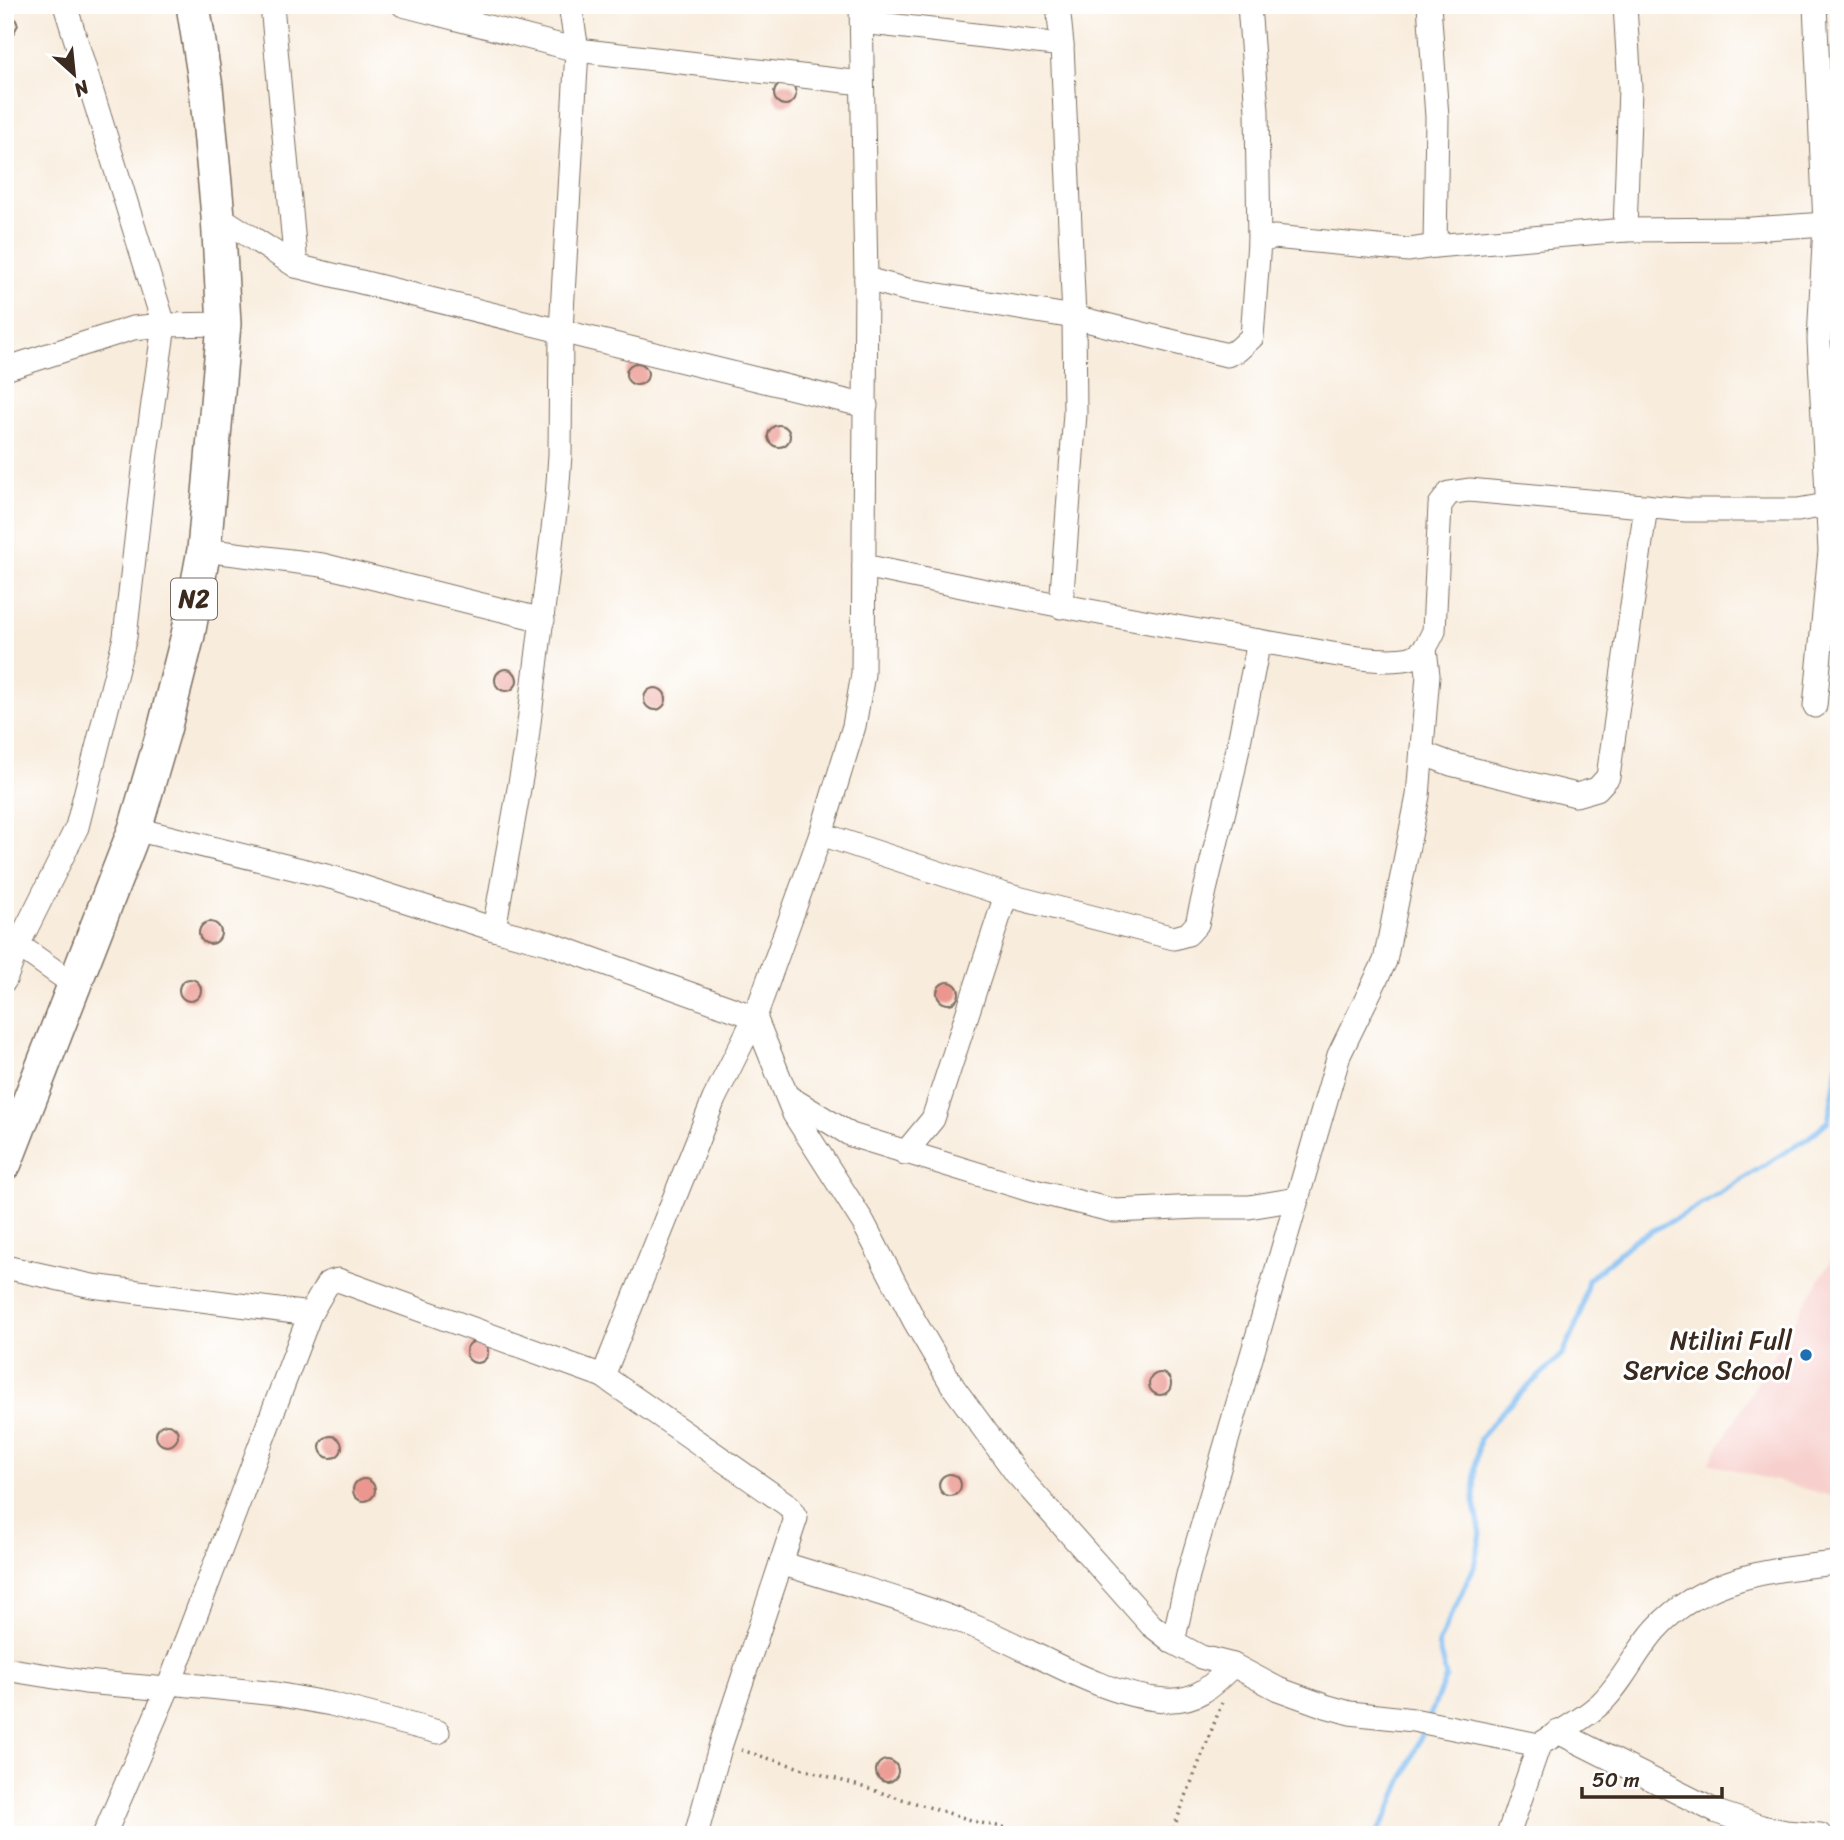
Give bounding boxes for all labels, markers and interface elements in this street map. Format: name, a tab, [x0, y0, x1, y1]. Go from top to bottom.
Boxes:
north arrow	[38, 38, 108, 108]
text: N	[67, 71, 96, 107]
road number: N2	[171, 578, 217, 620]
place label: Ntilini Full Service School	[1623, 1317, 1793, 1393]
marker: Ntilini Full Service School	[1798, 1347, 1814, 1363]
scale bar	[1582, 1756, 1722, 1800]
text: 50 m	[1592, 1761, 1640, 1799]

